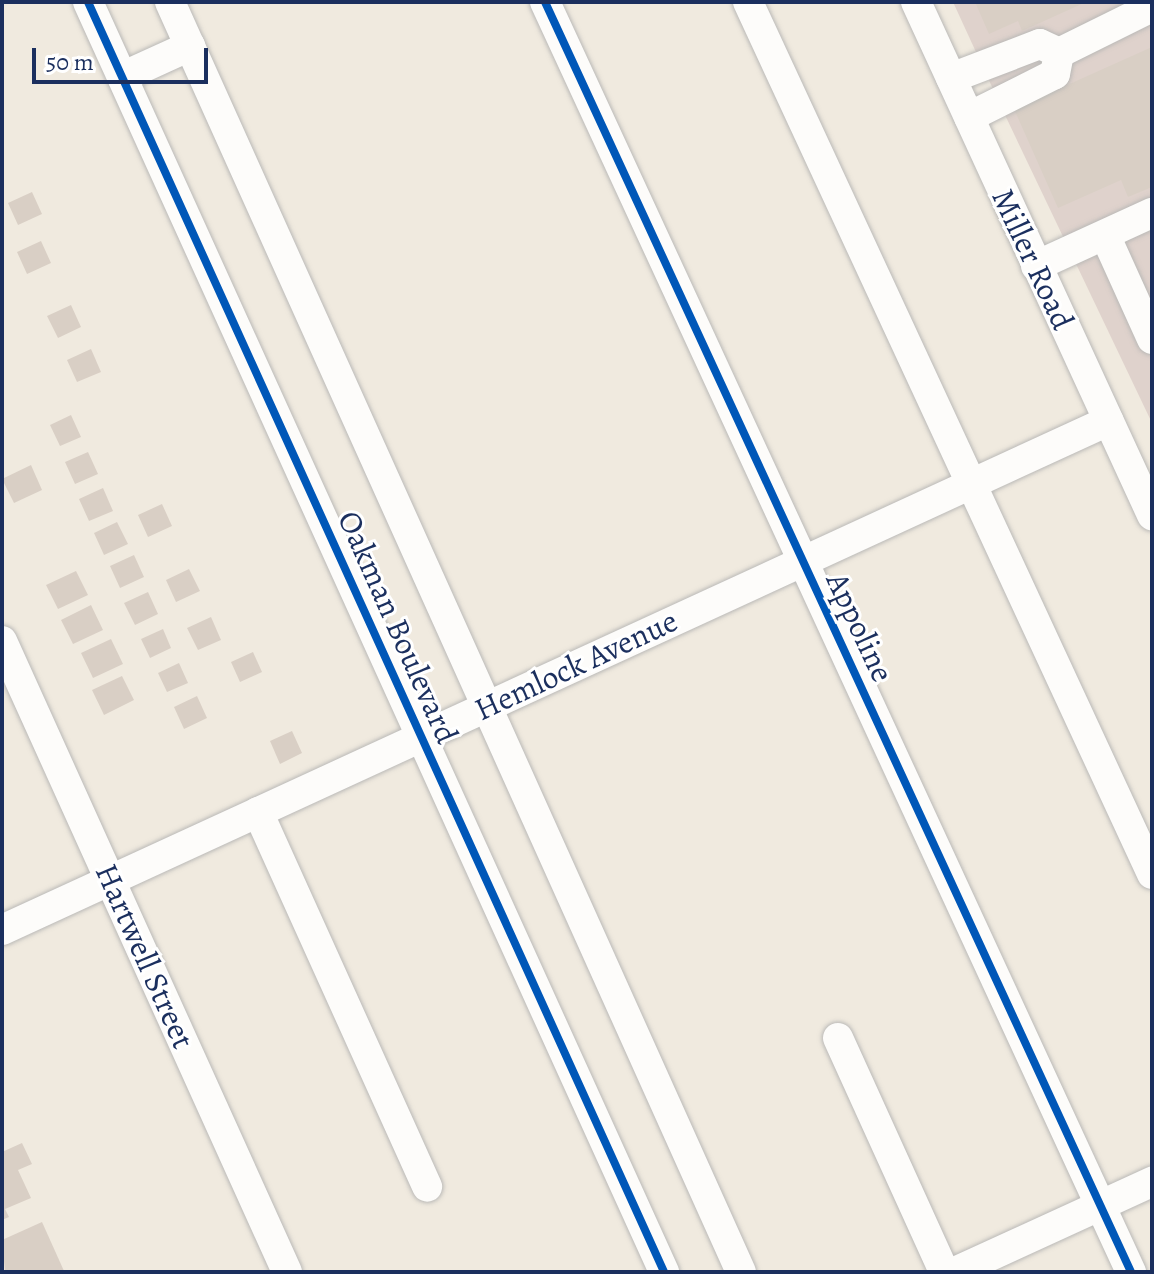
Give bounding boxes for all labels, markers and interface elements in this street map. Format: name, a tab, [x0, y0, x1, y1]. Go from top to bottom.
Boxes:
scale bar	[36, 32, 212, 82]
text: 50 m	[46, 46, 94, 78]
street label: Miller Road	[984, 182, 1082, 336]
street label: Oakman Boulevard	[330, 505, 466, 749]
street label: Appoline	[818, 566, 902, 688]
street label: Hemlock Avenue	[469, 601, 683, 729]
street label: Hartwell Street	[87, 858, 203, 1054]

